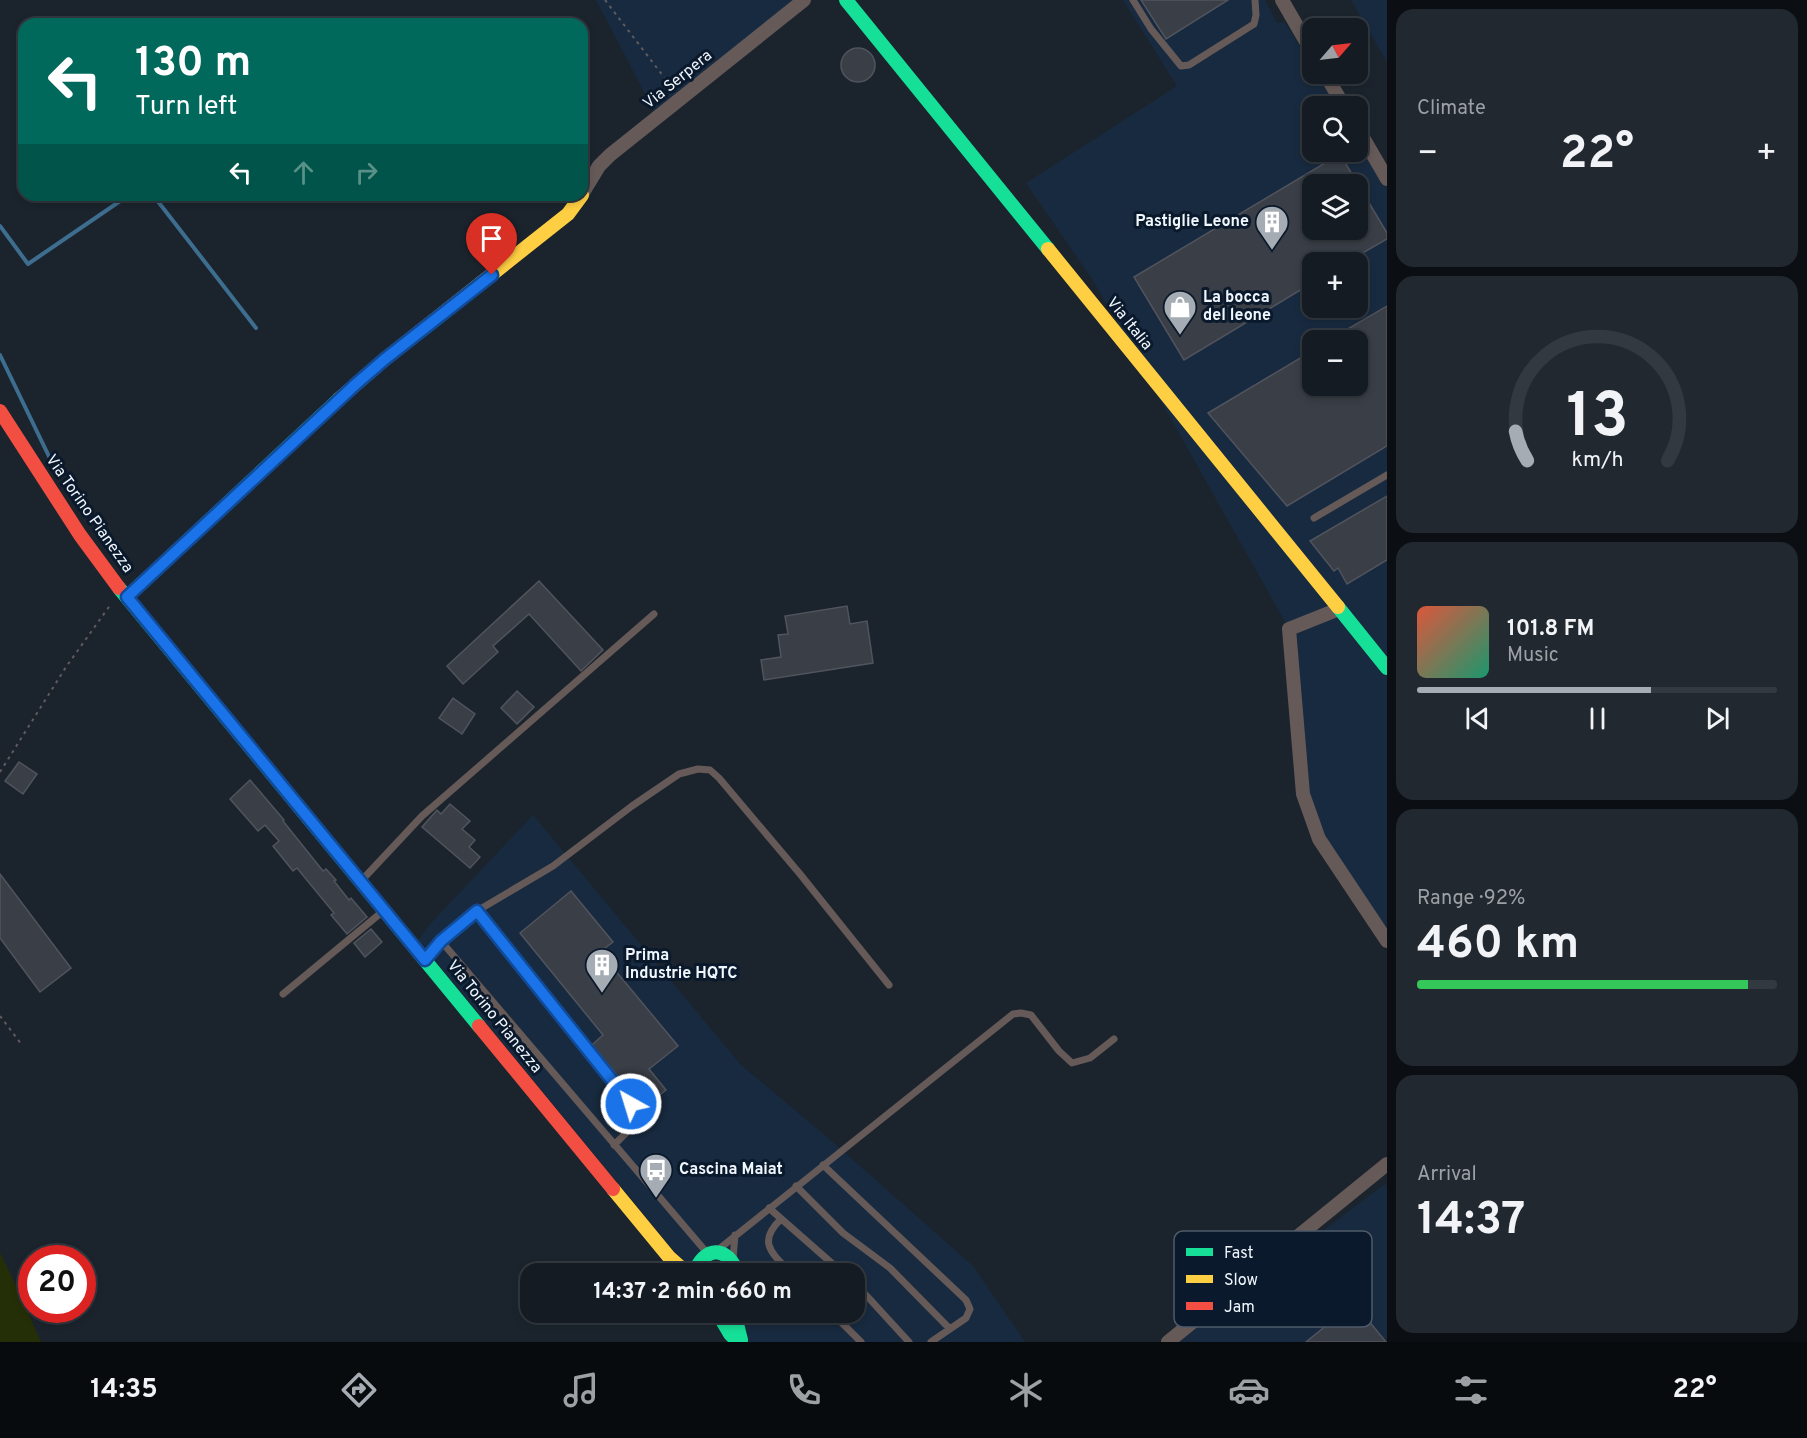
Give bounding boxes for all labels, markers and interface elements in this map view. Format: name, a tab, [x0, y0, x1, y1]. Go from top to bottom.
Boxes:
north arrow	[1302, 18, 1368, 84]
map controls	[1302, 18, 1368, 396]
text: 130 m	[135, 38, 251, 91]
icon: left	[36, 42, 114, 120]
street label: Via Serpera	[639, 46, 717, 114]
text: Turn left	[135, 90, 237, 124]
button: search	[1302, 96, 1368, 162]
text: Climate	[1417, 96, 1486, 122]
text: 22°	[1560, 127, 1634, 184]
text: −	[1417, 134, 1438, 176]
text: +	[1756, 134, 1777, 176]
icon: left	[224, 156, 257, 189]
icon: ahead	[287, 156, 320, 189]
icon: right	[350, 156, 383, 189]
button: layers	[1302, 174, 1368, 240]
building icon: Pastiglie Leone	[1254, 204, 1290, 251]
place label: Pastiglie Leone	[1135, 212, 1249, 232]
pin	[466, 213, 517, 275]
icon: arrive	[475, 222, 508, 255]
button: +	[1302, 252, 1368, 318]
place label: La bocca del leone	[1203, 288, 1271, 326]
shop icon: La bocca del leone	[1162, 289, 1198, 336]
street label: Via Italia	[1102, 294, 1156, 354]
button: −	[1302, 330, 1368, 396]
text: 13	[1566, 381, 1628, 460]
text: km/h	[1571, 448, 1623, 475]
street label: Via Torino Pianezza	[41, 451, 137, 577]
text: 101.8 FM	[1507, 616, 1594, 643]
text: Music	[1507, 643, 1559, 669]
icon: previous	[1461, 702, 1494, 735]
icon: pause	[1581, 702, 1614, 735]
icon: next	[1701, 702, 1734, 735]
text: Range · 92%	[1417, 886, 1525, 912]
text: 460 km	[1417, 917, 1579, 974]
place label: Prima Industrie HQTC	[625, 946, 737, 984]
building icon: Prima Industrie HQTC	[584, 947, 620, 994]
street label: Via Torino Pianezza	[442, 956, 546, 1078]
position arrow	[599, 1072, 663, 1136]
bus stop icon: Cascina Maiat	[638, 1152, 674, 1199]
place label: Cascina Maiat	[679, 1160, 783, 1180]
text: Arrival	[1417, 1162, 1477, 1188]
text: 14:37	[1417, 1193, 1525, 1250]
legend	[1174, 1231, 1372, 1327]
text: Fast	[1224, 1244, 1254, 1264]
speed limit sign: 20	[18, 1245, 96, 1323]
text: Slow	[1224, 1271, 1258, 1291]
text: 14:37 · 2 min · 660 m	[593, 1279, 792, 1306]
text: Jam	[1224, 1298, 1255, 1318]
icon: directions	[338, 1369, 380, 1411]
icon: music	[560, 1369, 602, 1411]
icon: phone	[783, 1369, 825, 1411]
icon: climate	[1005, 1369, 1047, 1411]
icon: car	[1228, 1369, 1270, 1411]
icon: filters	[1450, 1369, 1492, 1411]
text: 14:35	[90, 1373, 158, 1407]
text: 22°	[1672, 1373, 1717, 1407]

